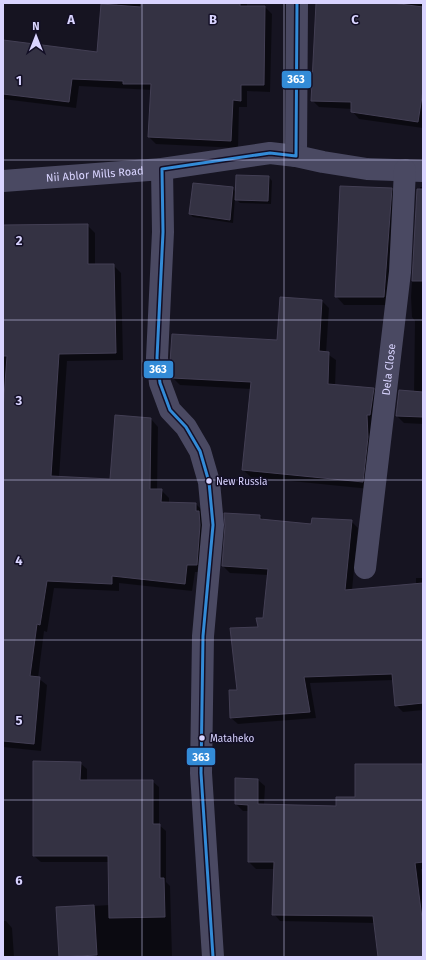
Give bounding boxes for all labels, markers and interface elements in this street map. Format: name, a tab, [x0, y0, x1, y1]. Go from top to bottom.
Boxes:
text: A	[66, 12, 75, 27]
text: B	[209, 12, 217, 27]
text: C	[351, 12, 359, 27]
north arrow	[16, 16, 56, 56]
text: N	[32, 20, 40, 33]
line badge: 363	[281, 70, 312, 89]
text: 1	[16, 73, 22, 88]
text: 363	[286, 73, 305, 86]
street label: Nii Ablor Mills Road	[45, 164, 144, 185]
text: 2	[16, 233, 23, 248]
street label: Dela Close	[379, 343, 398, 396]
line badge: 363	[143, 360, 174, 379]
text: 363	[148, 363, 167, 376]
text: 3	[15, 393, 23, 408]
marker: New Russia	[204, 476, 214, 486]
place label: New Russia	[216, 476, 267, 488]
text: 4	[15, 553, 23, 568]
text: 5	[16, 713, 23, 728]
marker: Mataheko	[197, 733, 207, 743]
place label: Mataheko	[210, 733, 255, 745]
line badge: 363	[186, 747, 216, 766]
text: 363	[191, 751, 210, 764]
text: 6	[15, 873, 23, 888]

